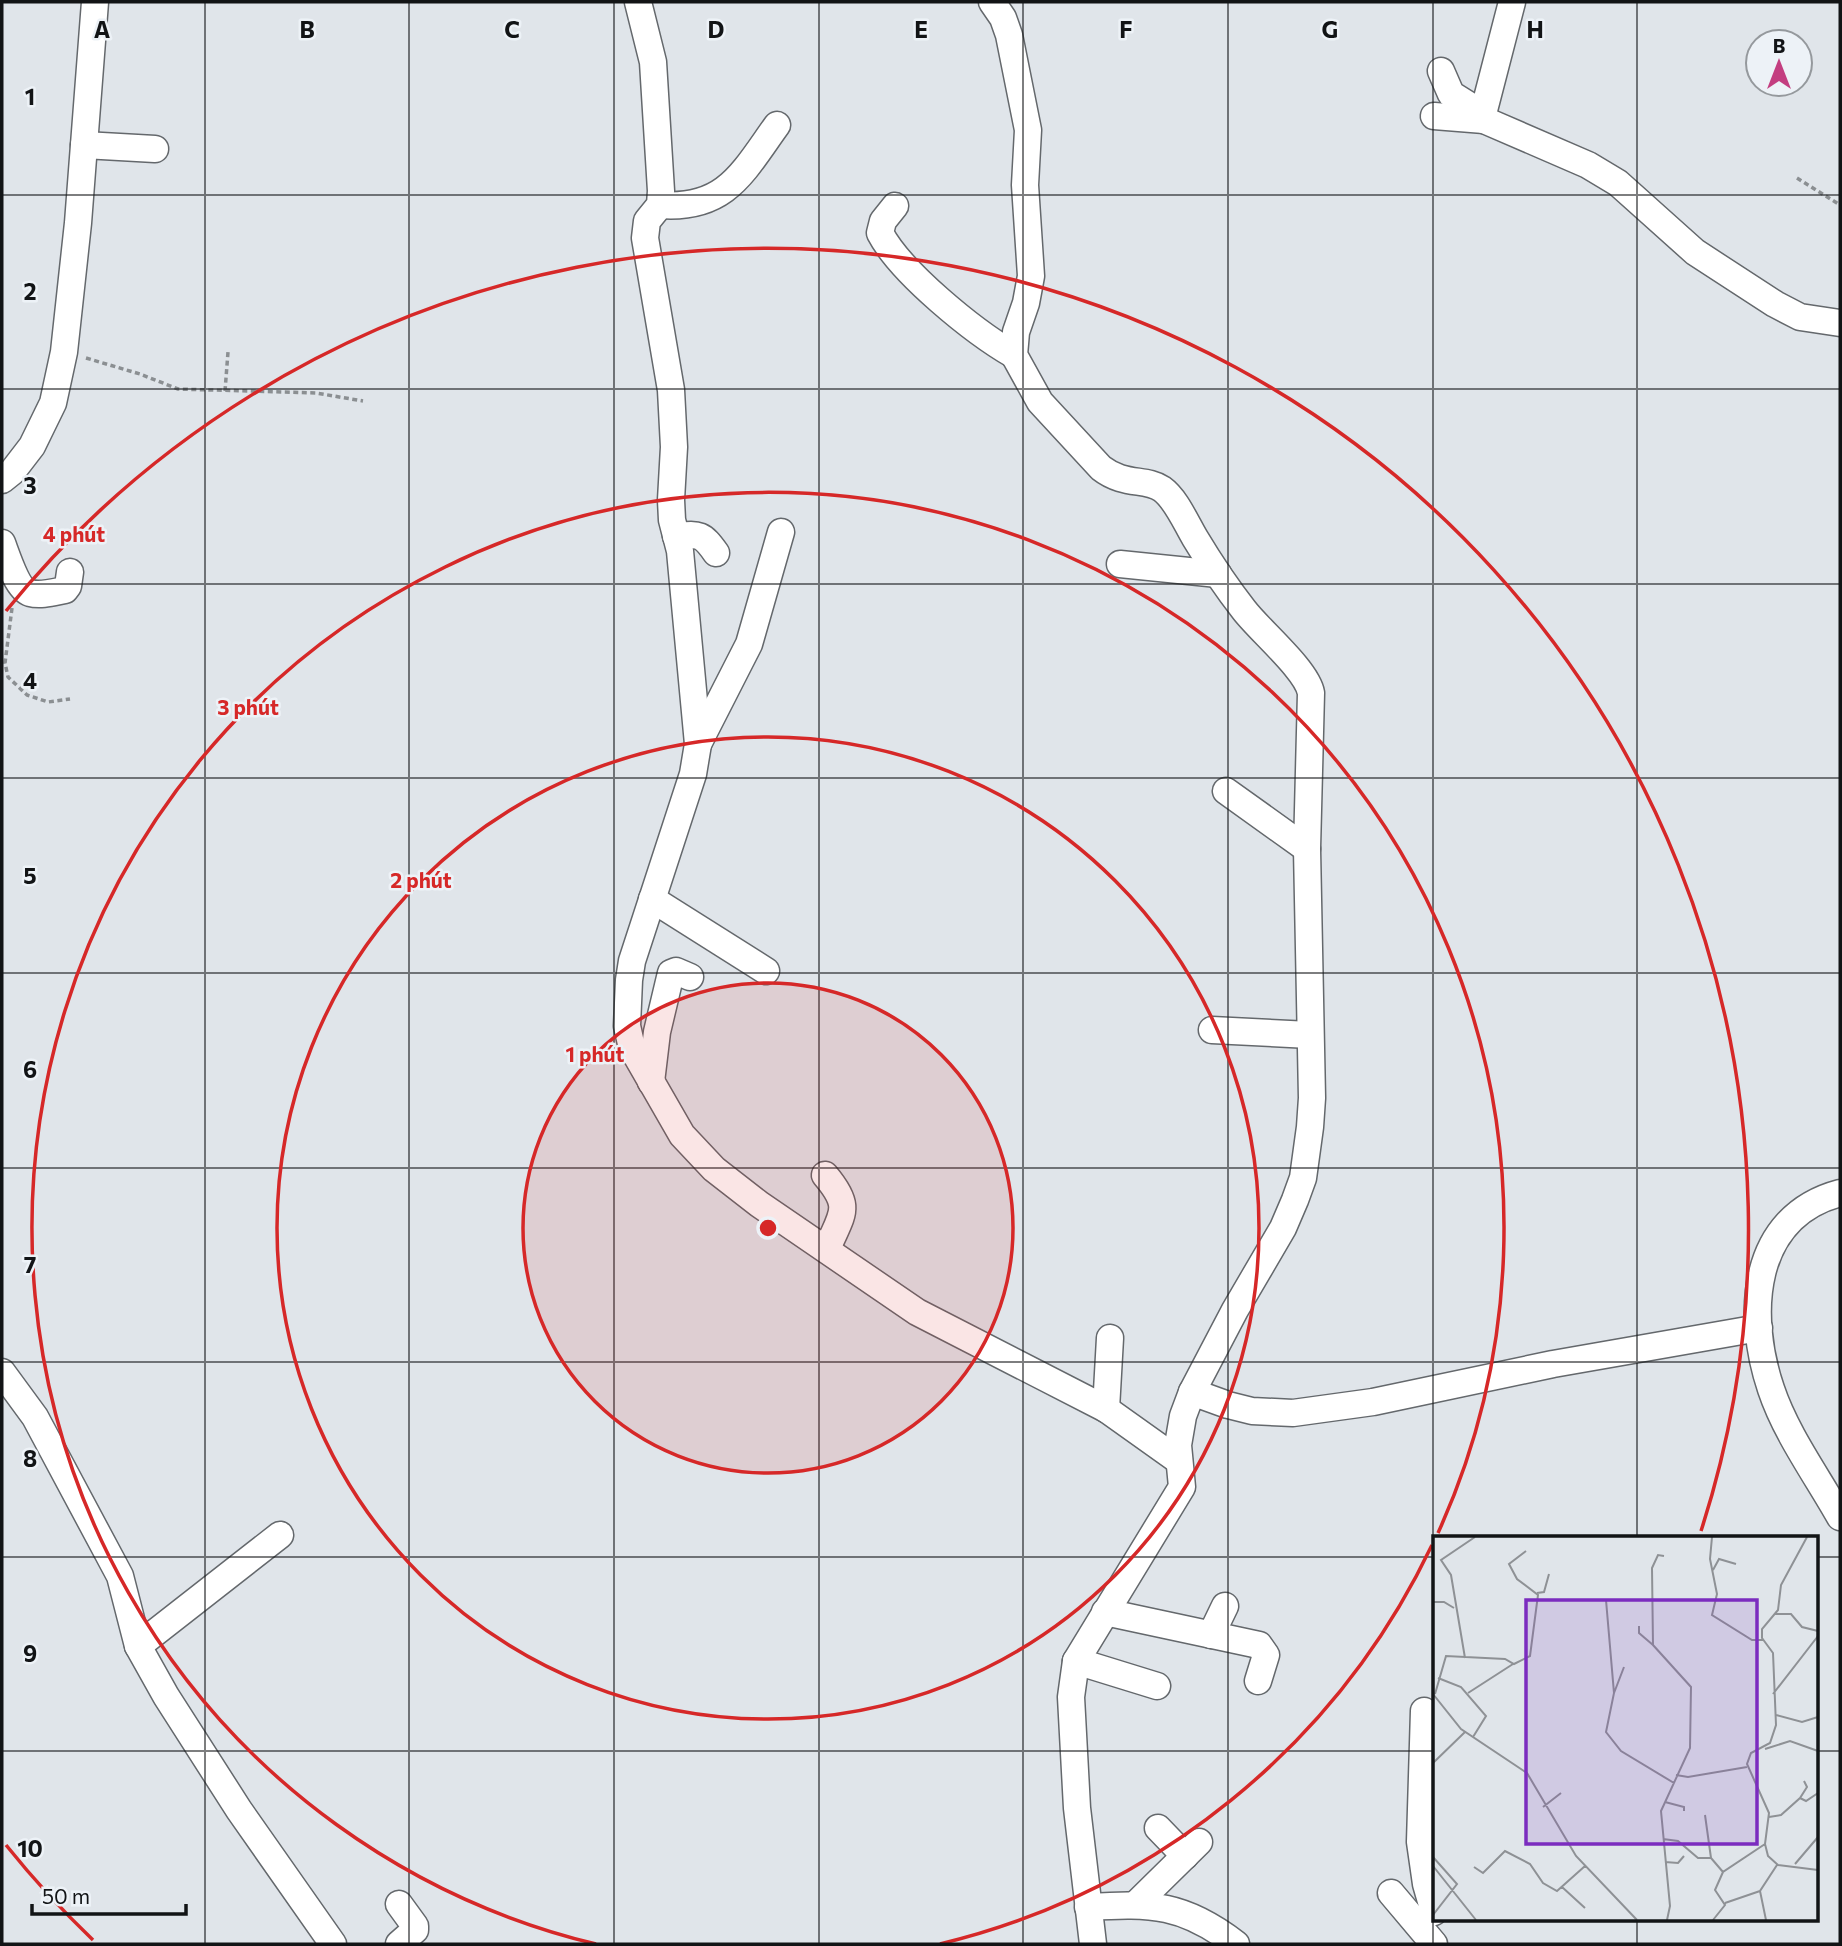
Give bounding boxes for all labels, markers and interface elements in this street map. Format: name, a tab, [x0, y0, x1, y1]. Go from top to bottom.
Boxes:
text: A	[94, 15, 111, 43]
text: B	[299, 15, 315, 43]
text: C	[504, 15, 520, 43]
text: D	[708, 15, 725, 43]
text: E	[914, 15, 928, 43]
text: F	[1119, 15, 1133, 43]
text: G	[1322, 15, 1338, 43]
text: H	[1526, 15, 1544, 43]
north arrow	[1744, 28, 1814, 98]
text: B	[1773, 34, 1785, 57]
text: 1	[25, 82, 35, 110]
text: 2	[23, 277, 37, 305]
text: 3	[23, 471, 37, 499]
text: 4 phút	[43, 521, 105, 546]
text: 4	[23, 666, 37, 694]
text: 3 phút	[217, 694, 279, 719]
text: 5	[23, 861, 37, 889]
text: 2 phút	[390, 867, 452, 892]
text: 1 phút	[566, 1041, 625, 1066]
text: 6	[23, 1055, 37, 1083]
centre of rings	[756, 1216, 780, 1240]
text: 7	[24, 1250, 36, 1278]
text: 8	[23, 1444, 37, 1472]
inset map	[1433, 1536, 1818, 1922]
text: 9	[23, 1639, 37, 1667]
text: 10	[17, 1834, 43, 1862]
scale bar	[32, 1872, 186, 1916]
text: 50 m	[42, 1883, 90, 1908]

